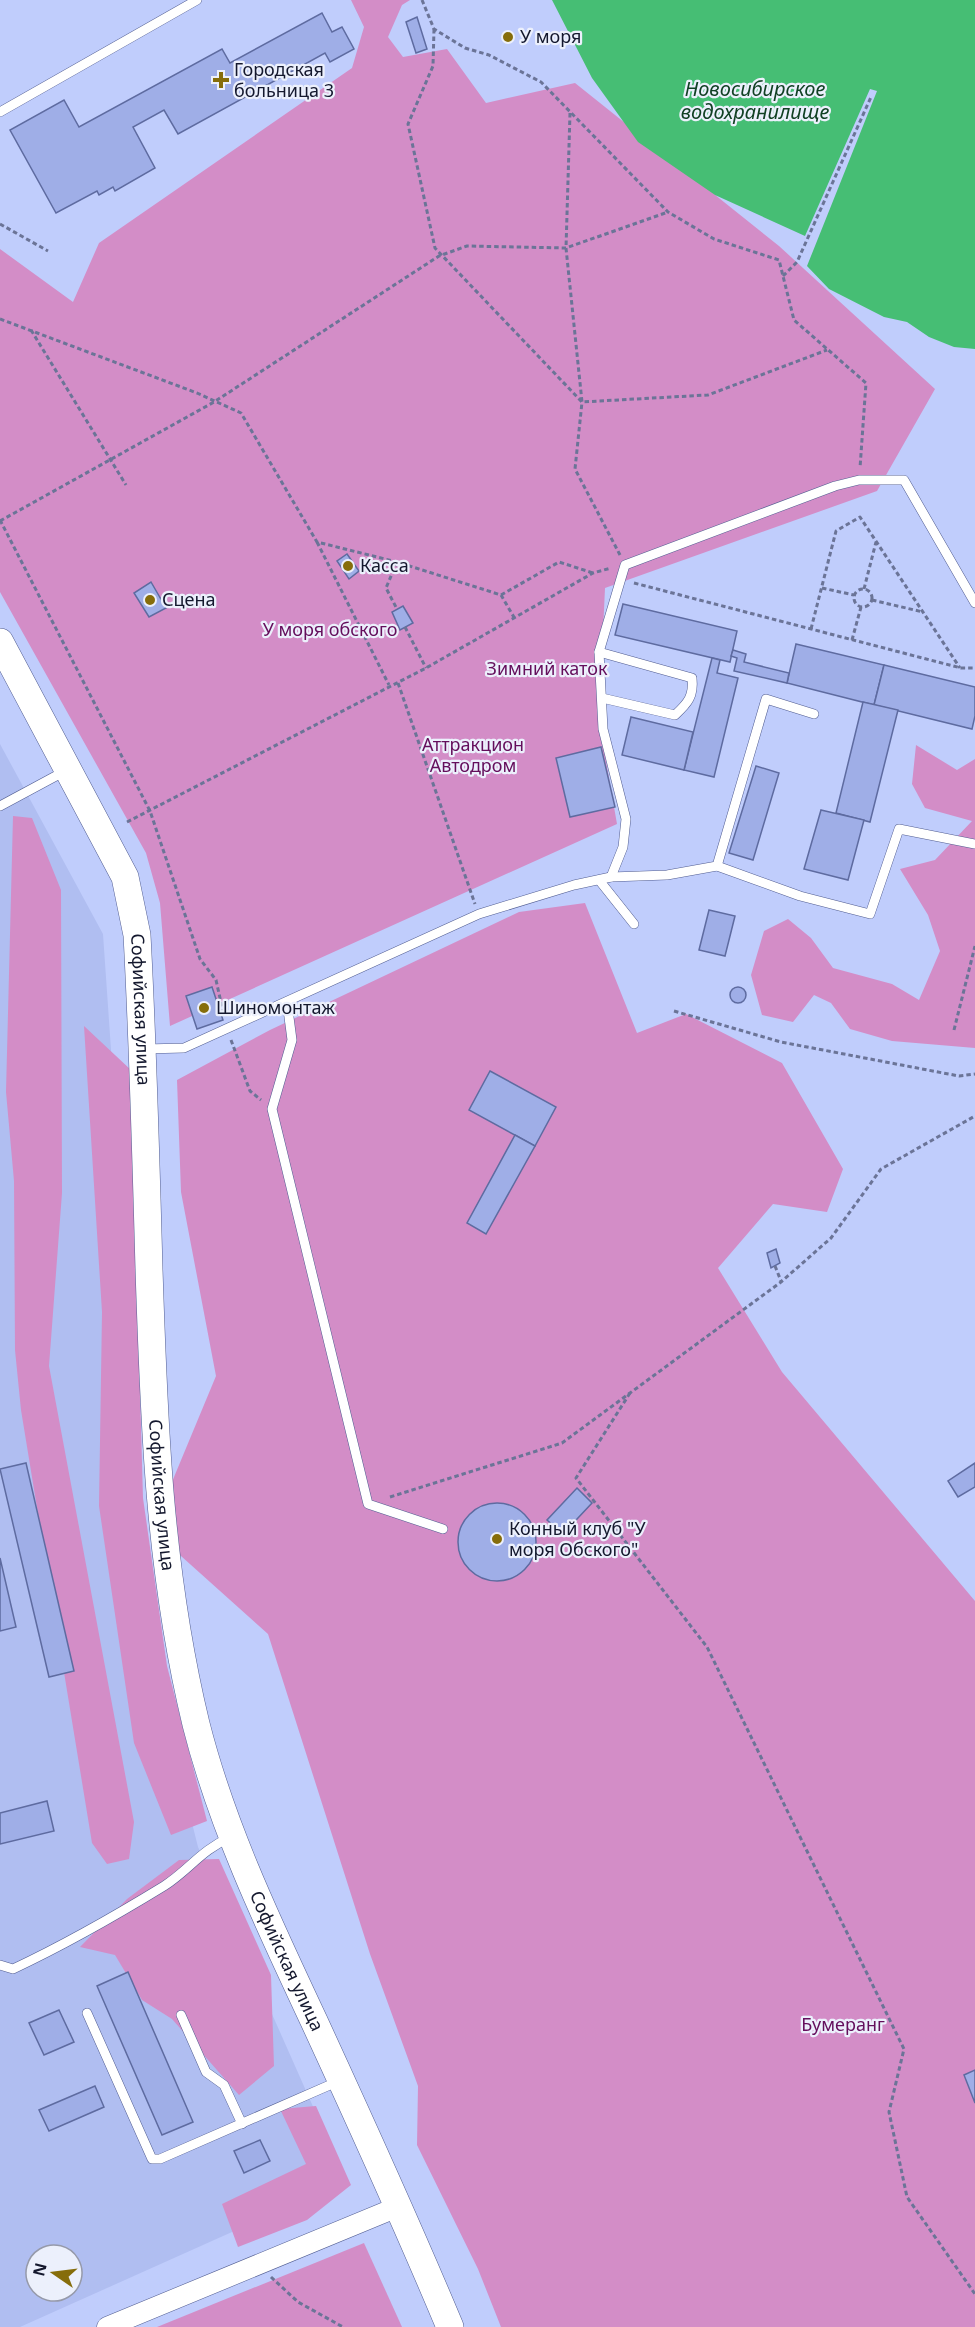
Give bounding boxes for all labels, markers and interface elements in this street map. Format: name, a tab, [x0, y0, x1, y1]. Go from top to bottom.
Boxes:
place label: У моря	[520, 24, 581, 48]
marker: У моря	[501, 30, 515, 44]
place label: Городская больница 3	[234, 57, 334, 102]
marker: Городская больница 3	[212, 71, 230, 89]
water label: Новосибирское водохранилище	[681, 75, 829, 125]
place label: Касса	[360, 553, 409, 577]
marker: Касса	[341, 559, 355, 573]
place label: Сцена	[162, 587, 216, 611]
marker: Сцена	[143, 593, 157, 607]
park label: У моря обского	[263, 617, 397, 641]
park label: Зимний каток	[487, 656, 608, 680]
park label: Аттракцион Автодром	[422, 732, 524, 777]
street label: Софийская улица	[126, 933, 157, 1086]
place label: Шиномонтаж	[216, 995, 335, 1019]
marker: Шиномонтаж	[197, 1001, 211, 1015]
street label: Софийская улица	[144, 1418, 181, 1572]
place label: Конный клуб "У моря Обского"	[509, 1516, 647, 1561]
marker: Конный клуб "У моря Обского"	[490, 1532, 504, 1546]
street label: Софийская улица	[245, 1887, 330, 2035]
park label: Бумеранг	[801, 2012, 885, 2036]
north arrow	[24, 2243, 84, 2303]
text: N	[27, 2260, 52, 2278]

